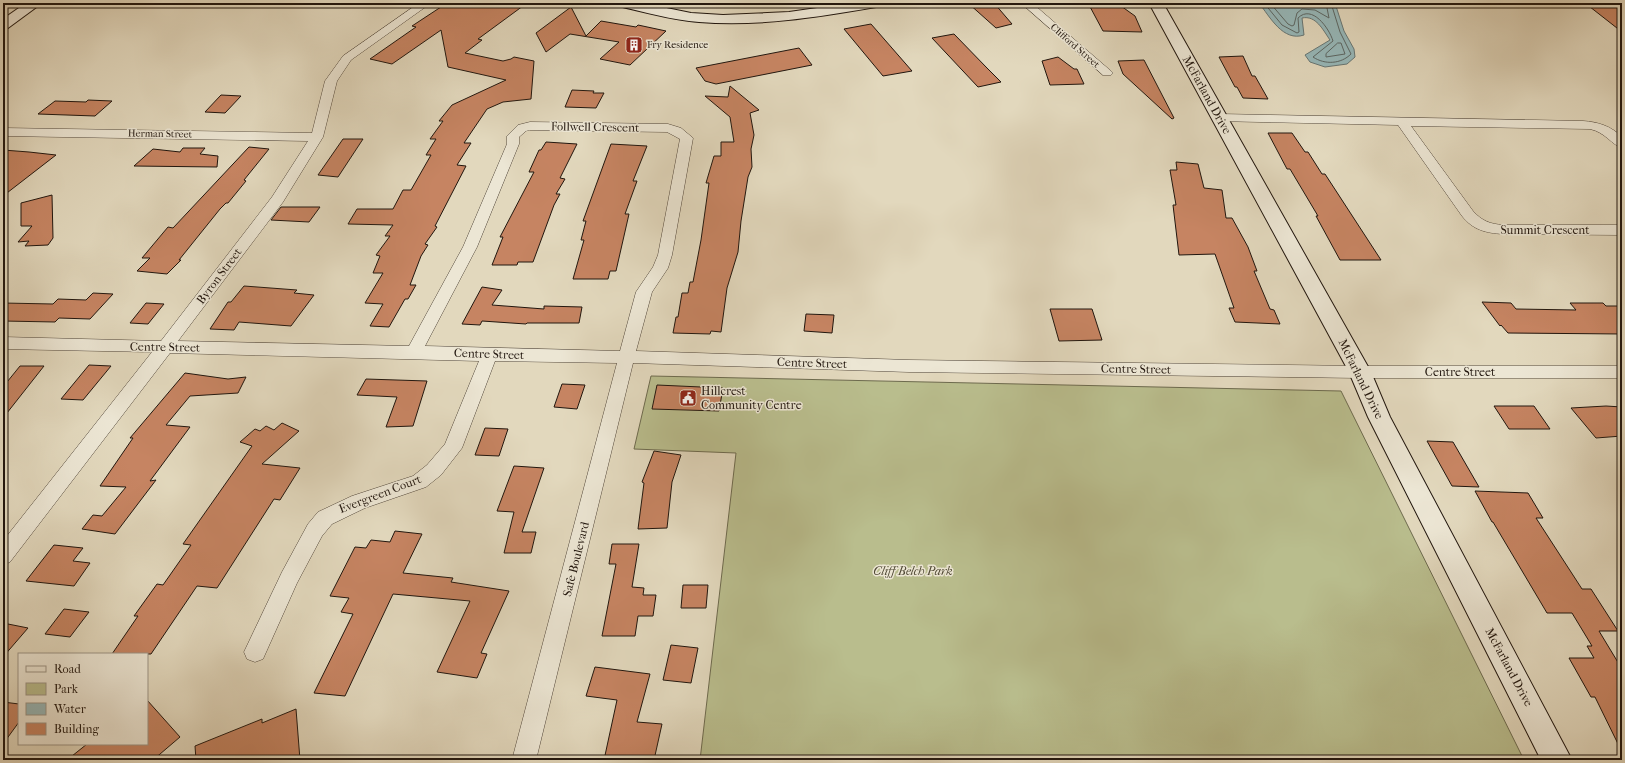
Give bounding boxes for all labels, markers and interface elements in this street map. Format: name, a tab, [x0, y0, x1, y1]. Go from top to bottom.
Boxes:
street label: Clifford Street	[1048, 21, 1102, 71]
building icon: Fry Residence	[624, 35, 644, 55]
place label: Fry Residence	[647, 39, 708, 51]
street label: McFarland Drive	[1180, 53, 1234, 137]
street label: Follwell Crescent	[551, 119, 640, 135]
street label: Herman Street	[128, 127, 193, 141]
street label: Summit Crescent	[1500, 223, 1590, 237]
street label: Byron Street	[193, 245, 245, 307]
street label: McFarland Drive	[1336, 337, 1386, 421]
street label: Centre Street	[130, 339, 201, 355]
street label: Centre Street	[454, 346, 525, 362]
street label: Centre Street	[777, 355, 848, 371]
street label: Centre Street	[1101, 361, 1172, 377]
street label: Centre Street	[1425, 365, 1496, 379]
place label: Hillcrest Community Centre	[701, 384, 802, 412]
public building icon: Hillcrest Community Centre	[678, 388, 698, 408]
street label: Evergreen Court	[337, 472, 424, 516]
street label: Safe Boulevard	[560, 520, 592, 598]
park label: Cliff Belch Park	[873, 564, 953, 578]
street label: McFarland Drive	[1482, 625, 1536, 709]
legend	[18, 653, 148, 745]
text: Road	[54, 662, 81, 676]
text: Park	[54, 682, 79, 696]
text: Water	[53, 702, 87, 716]
text: Building	[54, 722, 99, 736]

